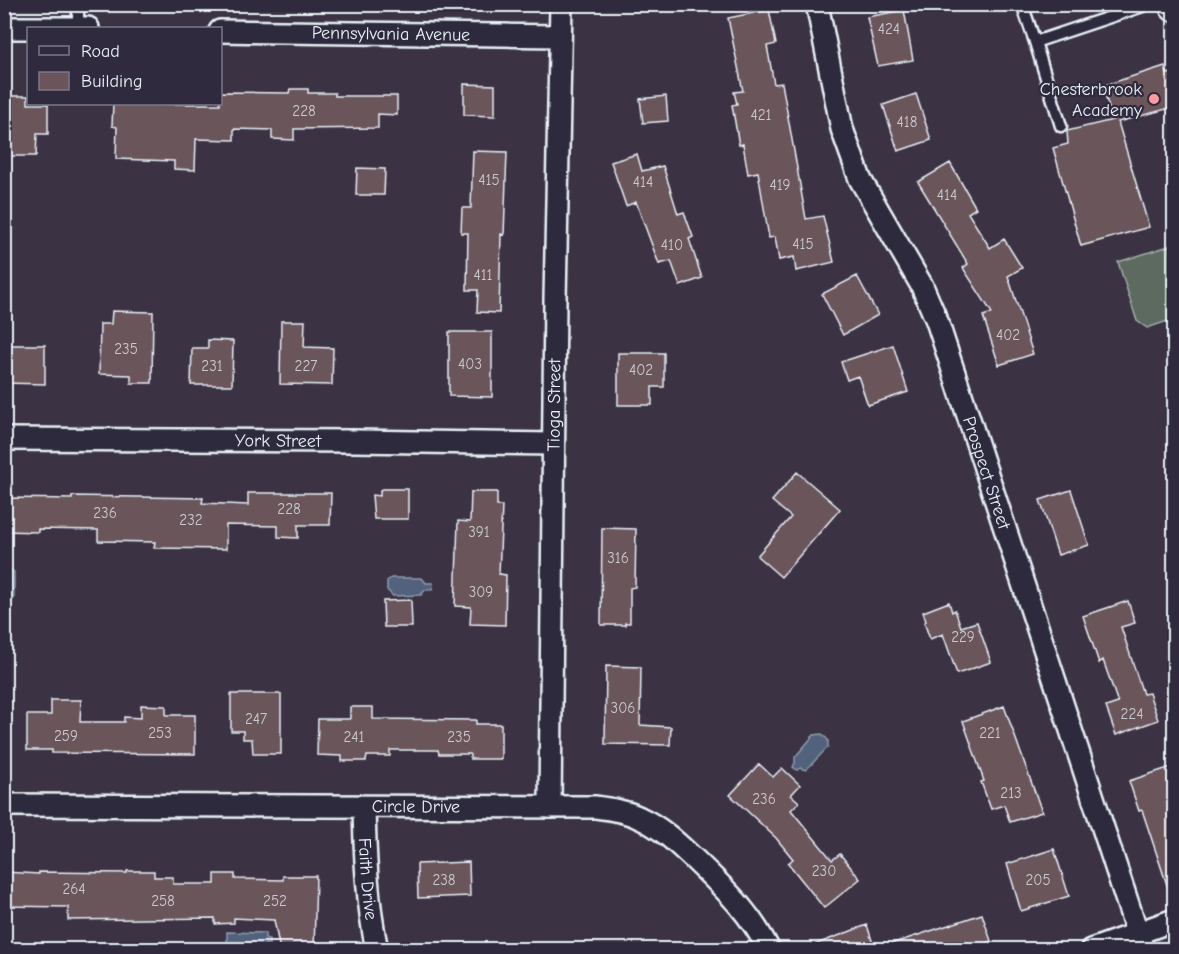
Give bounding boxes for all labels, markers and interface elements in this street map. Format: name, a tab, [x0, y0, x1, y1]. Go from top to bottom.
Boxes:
house number: 424	[878, 20, 900, 38]
street label: Pennsylvania Avenue	[312, 22, 470, 45]
legend	[27, 27, 222, 105]
text: Road	[81, 41, 120, 62]
text: Building	[81, 71, 143, 92]
place label: Chesterbrook Academy	[1040, 79, 1143, 121]
marker: Chesterbrook Academy	[1147, 92, 1161, 106]
house number: 228	[292, 102, 316, 120]
house number: 421	[750, 106, 772, 124]
house number: 418	[897, 113, 917, 131]
house number: 415	[478, 171, 500, 189]
house number: 414	[633, 173, 653, 191]
house number: 419	[769, 176, 791, 194]
house number: 414	[937, 186, 957, 204]
house number: 415	[792, 235, 814, 253]
house number: 410	[661, 236, 683, 254]
house number: 411	[473, 266, 493, 284]
house number: 402	[996, 326, 1020, 344]
house number: 235	[114, 340, 138, 358]
house number: 403	[458, 355, 482, 373]
house number: 231	[201, 357, 223, 375]
house number: 227	[295, 357, 317, 375]
street label: Tioga Street	[543, 358, 565, 452]
house number: 402	[629, 361, 653, 379]
street label: Prospect Street	[958, 414, 1015, 533]
street label: York Street	[235, 430, 322, 451]
house number: 228	[277, 500, 301, 518]
house number: 236	[93, 504, 117, 522]
house number: 232	[179, 511, 203, 529]
house number: 391	[468, 523, 490, 541]
house number: 316	[607, 549, 629, 567]
house number: 309	[469, 583, 493, 601]
house number: 229	[951, 628, 975, 646]
house number: 306	[611, 699, 635, 717]
house number: 224	[1121, 705, 1143, 723]
house number: 247	[245, 710, 267, 728]
house number: 253	[148, 724, 172, 742]
house number: 221	[979, 724, 1001, 742]
house number: 259	[54, 727, 78, 745]
house number: 241	[344, 728, 365, 746]
house number: 235	[447, 728, 471, 746]
house number: 213	[1000, 784, 1022, 802]
house number: 236	[752, 790, 776, 808]
street label: Circle Drive	[372, 796, 460, 817]
street label: Faith Drive	[354, 837, 382, 921]
house number: 230	[812, 862, 836, 880]
house number: 238	[432, 871, 456, 889]
house number: 205	[1025, 871, 1051, 889]
house number: 264	[62, 880, 86, 898]
house number: 258	[151, 892, 175, 910]
house number: 252	[263, 892, 287, 910]

